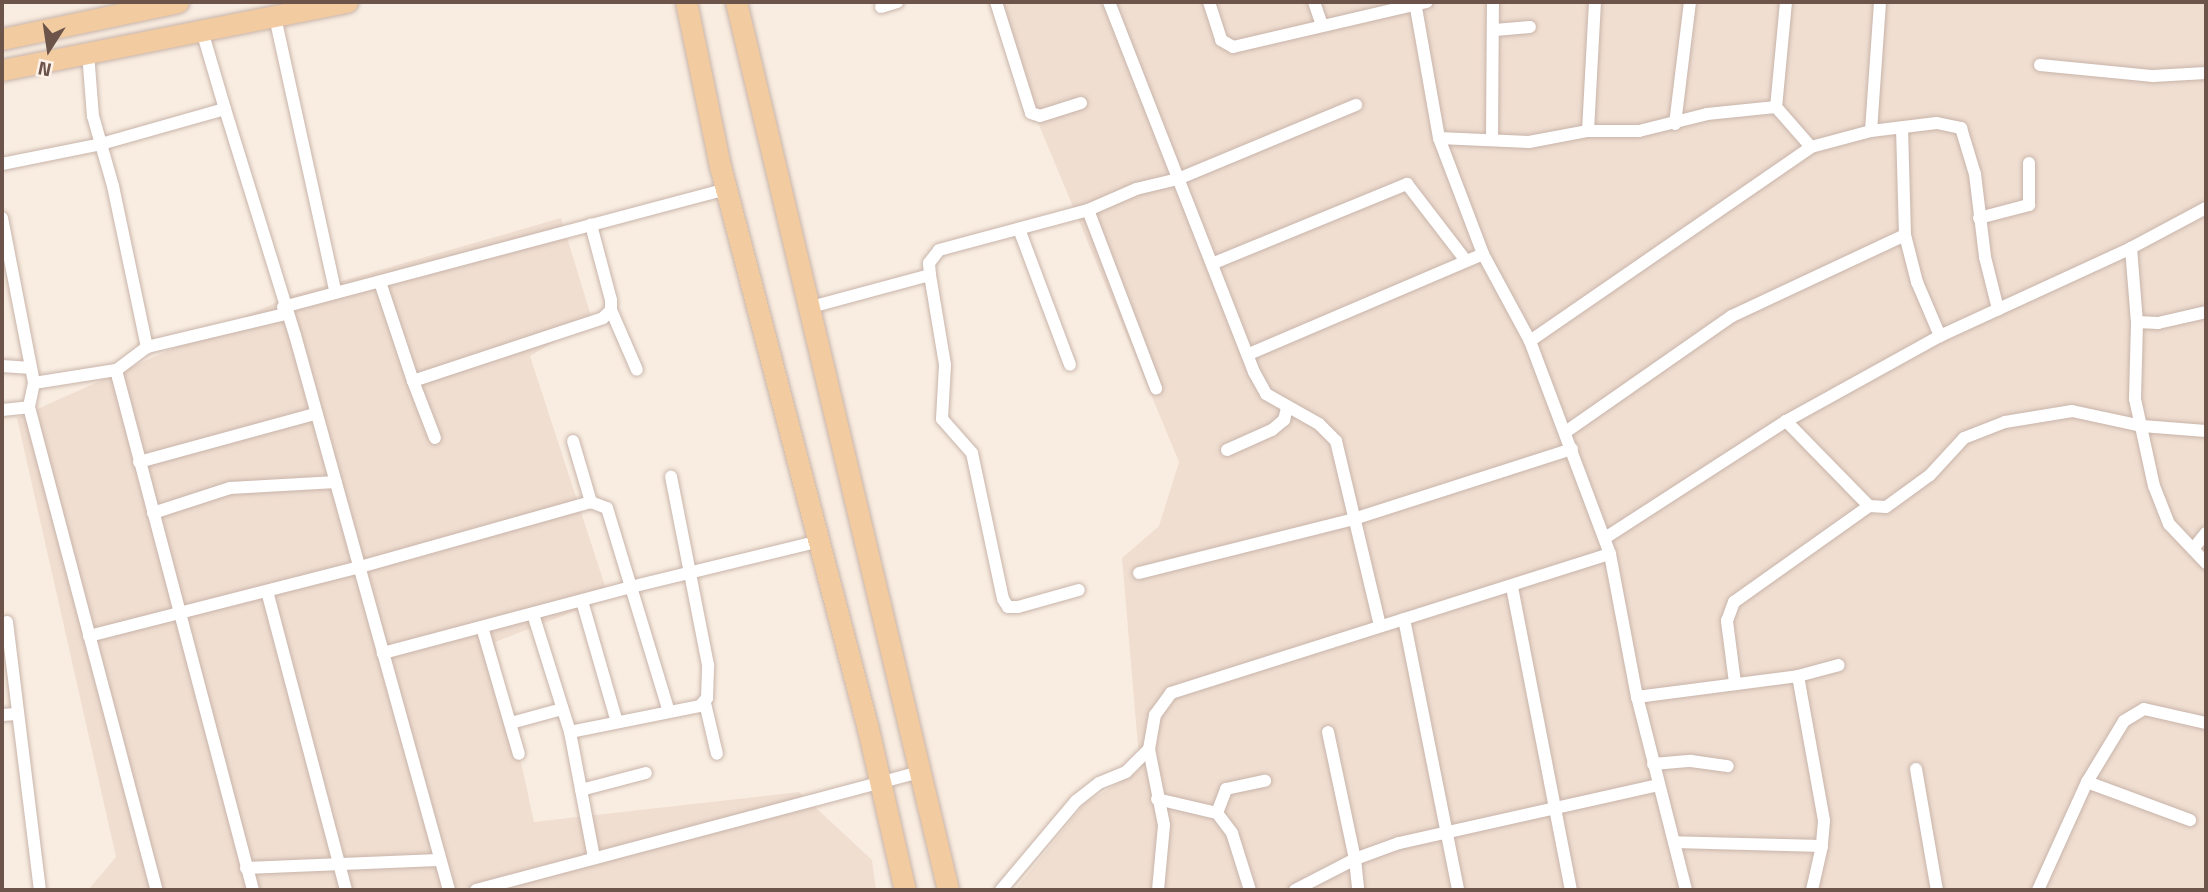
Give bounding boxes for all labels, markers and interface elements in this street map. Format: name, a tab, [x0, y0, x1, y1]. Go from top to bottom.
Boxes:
north arrow	[14, 14, 84, 84]
text: N	[35, 54, 54, 86]

